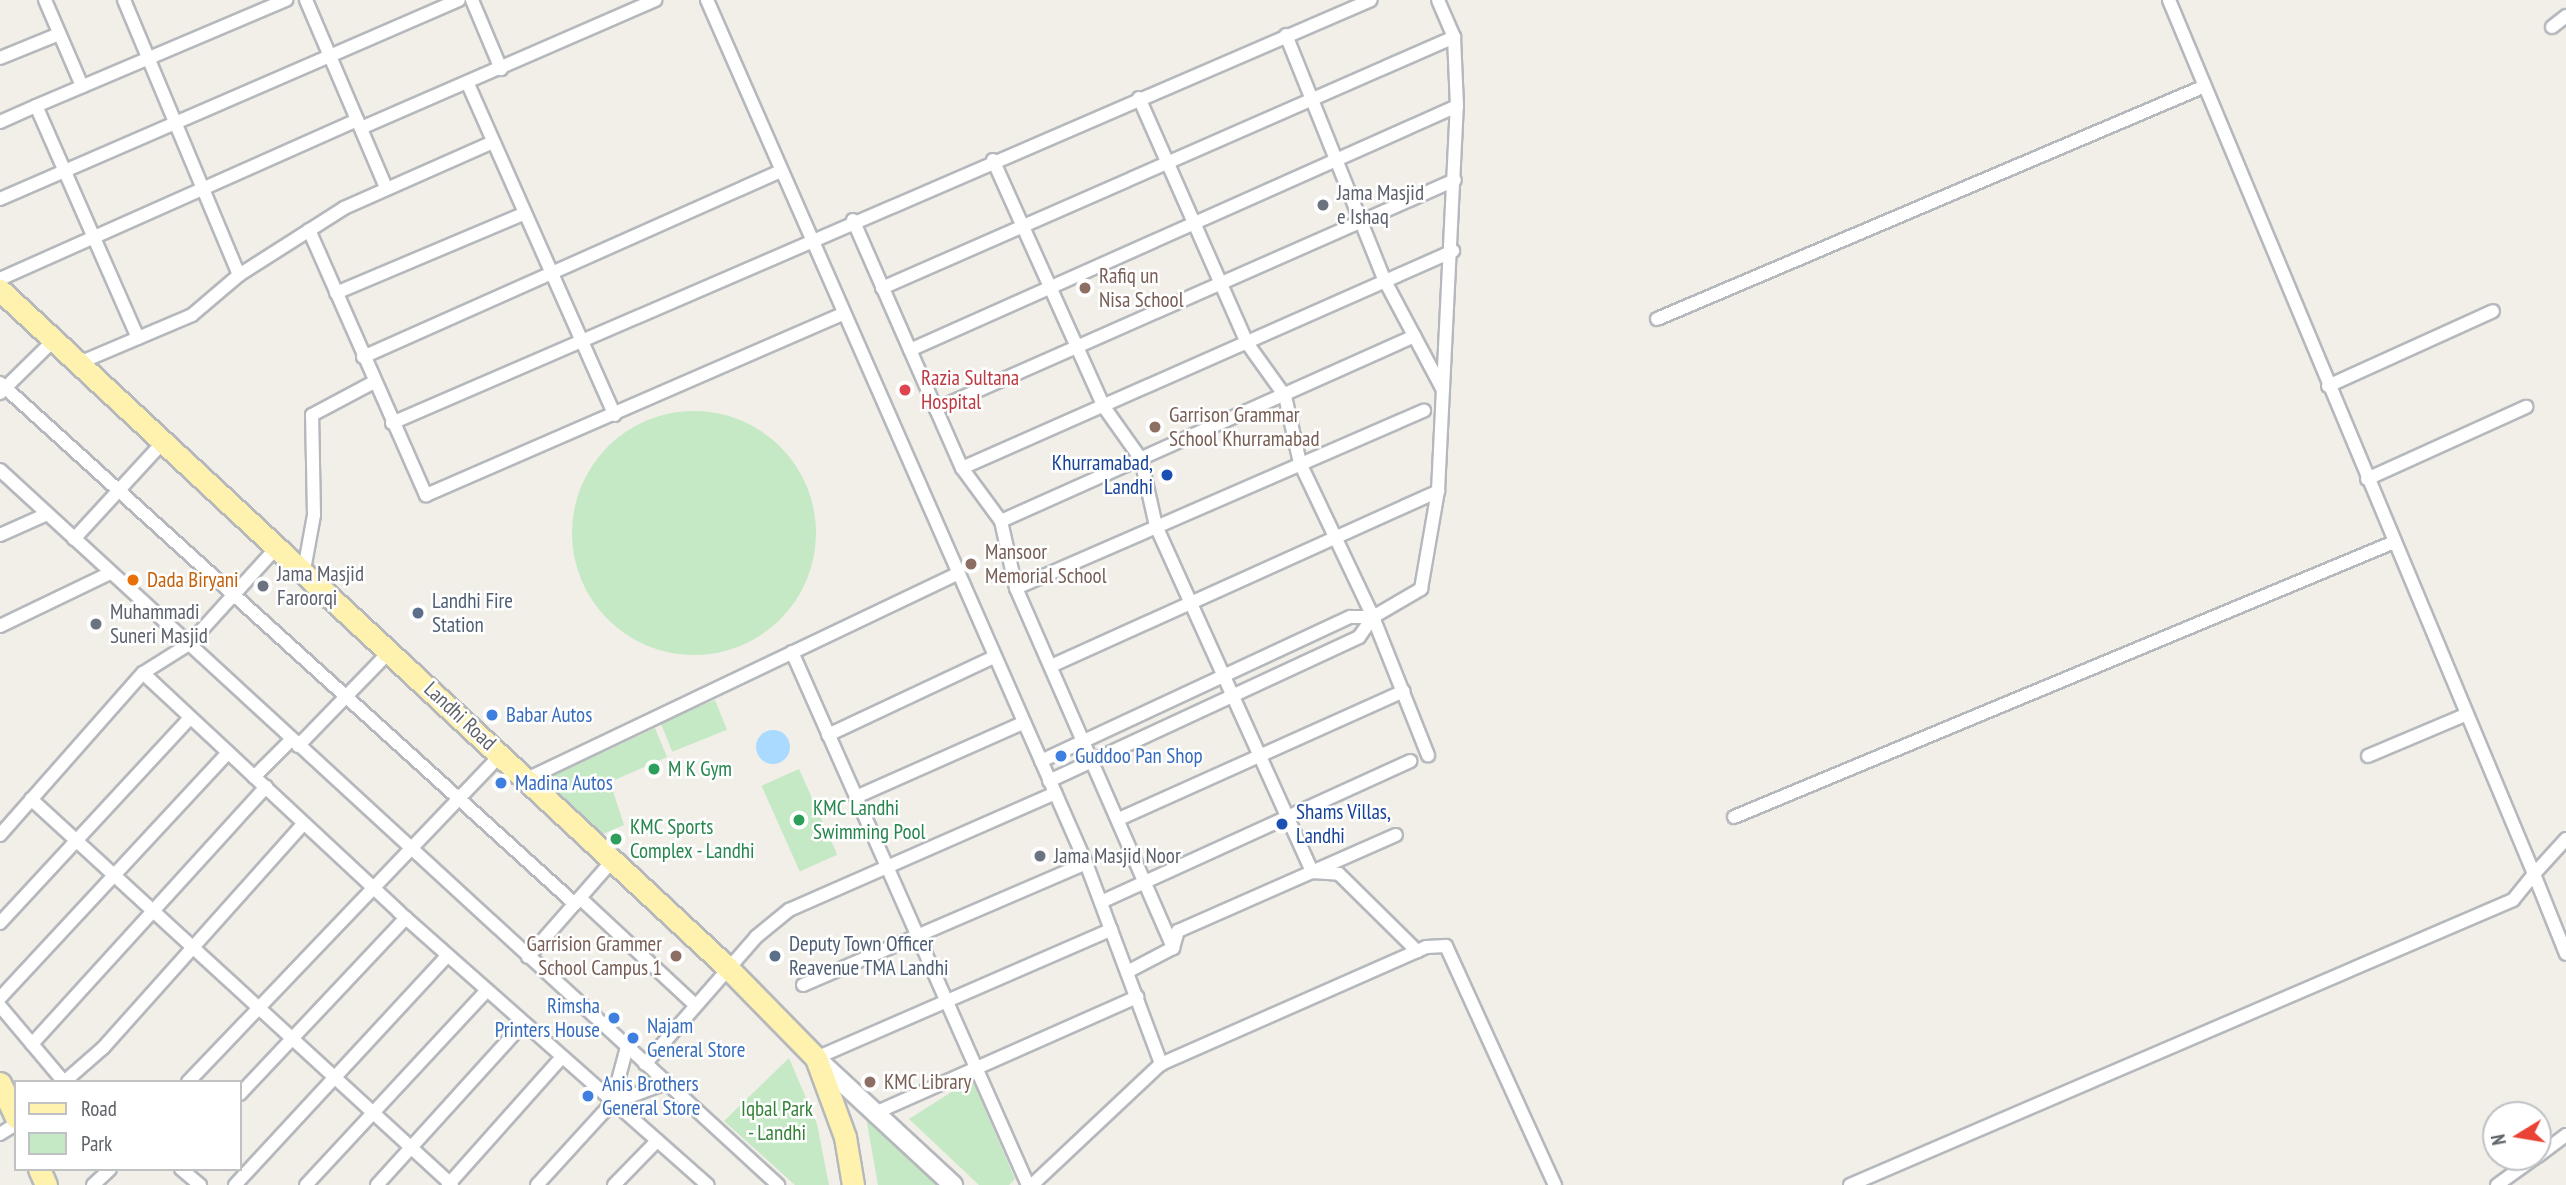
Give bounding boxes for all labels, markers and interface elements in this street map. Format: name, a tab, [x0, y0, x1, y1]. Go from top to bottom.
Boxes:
place label: Jama Masjid e Ishaq	[1337, 180, 1424, 230]
marker: Jama Masjid e Ishaq	[1315, 197, 1331, 213]
place label: Rafiq un Nisa School	[1099, 263, 1184, 313]
marker: Rafiq un Nisa School	[1077, 280, 1093, 296]
place label: Razia Sultana Hospital	[921, 365, 1019, 415]
marker: Razia Sultana Hospital	[895, 380, 915, 400]
place label: Garrison Grammar School Khurramabad	[1169, 402, 1319, 452]
marker: Garrison Grammar School Khurramabad	[1147, 419, 1163, 435]
place label: Khurramabad, Landhi	[1052, 450, 1153, 500]
marker: Khurramabad, Landhi	[1159, 467, 1175, 483]
place label: Mansoor Memorial School	[985, 539, 1107, 589]
marker: Mansoor Memorial School	[963, 556, 979, 572]
place label: Jama Masjid Faroorqi	[277, 561, 364, 611]
place label: Dada Biryani	[147, 567, 239, 593]
marker: Dada Biryani	[125, 572, 141, 588]
marker: Jama Masjid Faroorqi	[255, 578, 271, 594]
place label: Landhi Fire Station	[432, 588, 513, 638]
place label: Muhammadi Suneri Masjid	[110, 599, 208, 649]
marker: Landhi Fire Station	[410, 605, 426, 621]
marker: Muhammadi Suneri Masjid	[88, 616, 104, 632]
street label: Landhi Road	[419, 676, 501, 756]
place label: Babar Autos	[506, 702, 593, 728]
marker: Babar Autos	[484, 707, 500, 723]
place label: Guddoo Pan Shop	[1075, 743, 1203, 769]
marker: Guddoo Pan Shop	[1053, 748, 1069, 764]
place label: M K Gym	[668, 756, 733, 782]
marker: M K Gym	[646, 761, 662, 777]
place label: Madina Autos	[515, 770, 613, 796]
marker: Madina Autos	[493, 775, 509, 791]
place label: KMC Landhi Swimming Pool	[813, 795, 925, 845]
place label: Shams Villas, Landhi	[1296, 799, 1391, 849]
marker: KMC Landhi Swimming Pool	[791, 812, 807, 828]
place label: KMC Sports Complex - Landhi	[630, 814, 757, 864]
marker: Shams Villas, Landhi	[1274, 816, 1290, 832]
marker: KMC Sports Complex - Landhi	[608, 831, 624, 847]
place label: Jama Masjid Noor	[1054, 843, 1181, 869]
marker: Jama Masjid Noor	[1032, 848, 1048, 864]
place label: Garrision Grammer School Campus 1	[527, 931, 662, 981]
place label: Deputy Town Officer Reavenue TMA Landhi	[789, 931, 950, 981]
marker: Garrision Grammer School Campus 1	[668, 948, 684, 964]
marker: Deputy Town Officer Reavenue TMA Landhi	[767, 948, 783, 964]
place label: Rimsha Printers House	[495, 993, 600, 1043]
marker: Rimsha Printers House	[606, 1010, 622, 1026]
place label: Najam General Store	[647, 1013, 745, 1063]
marker: Najam General Store	[625, 1030, 641, 1046]
place label: KMC Library	[884, 1069, 972, 1095]
place label: Anis Brothers General Store	[602, 1071, 700, 1121]
marker: KMC Library	[862, 1074, 878, 1090]
legend	[14, 1080, 242, 1171]
marker: Anis Brothers General Store	[580, 1088, 596, 1104]
text: Road	[81, 1095, 117, 1122]
park label: Iqbal Park - Landhi	[741, 1096, 813, 1146]
north arrow	[2482, 1101, 2552, 1171]
text: Park	[81, 1130, 112, 1157]
text: N	[2486, 1132, 2511, 1147]

